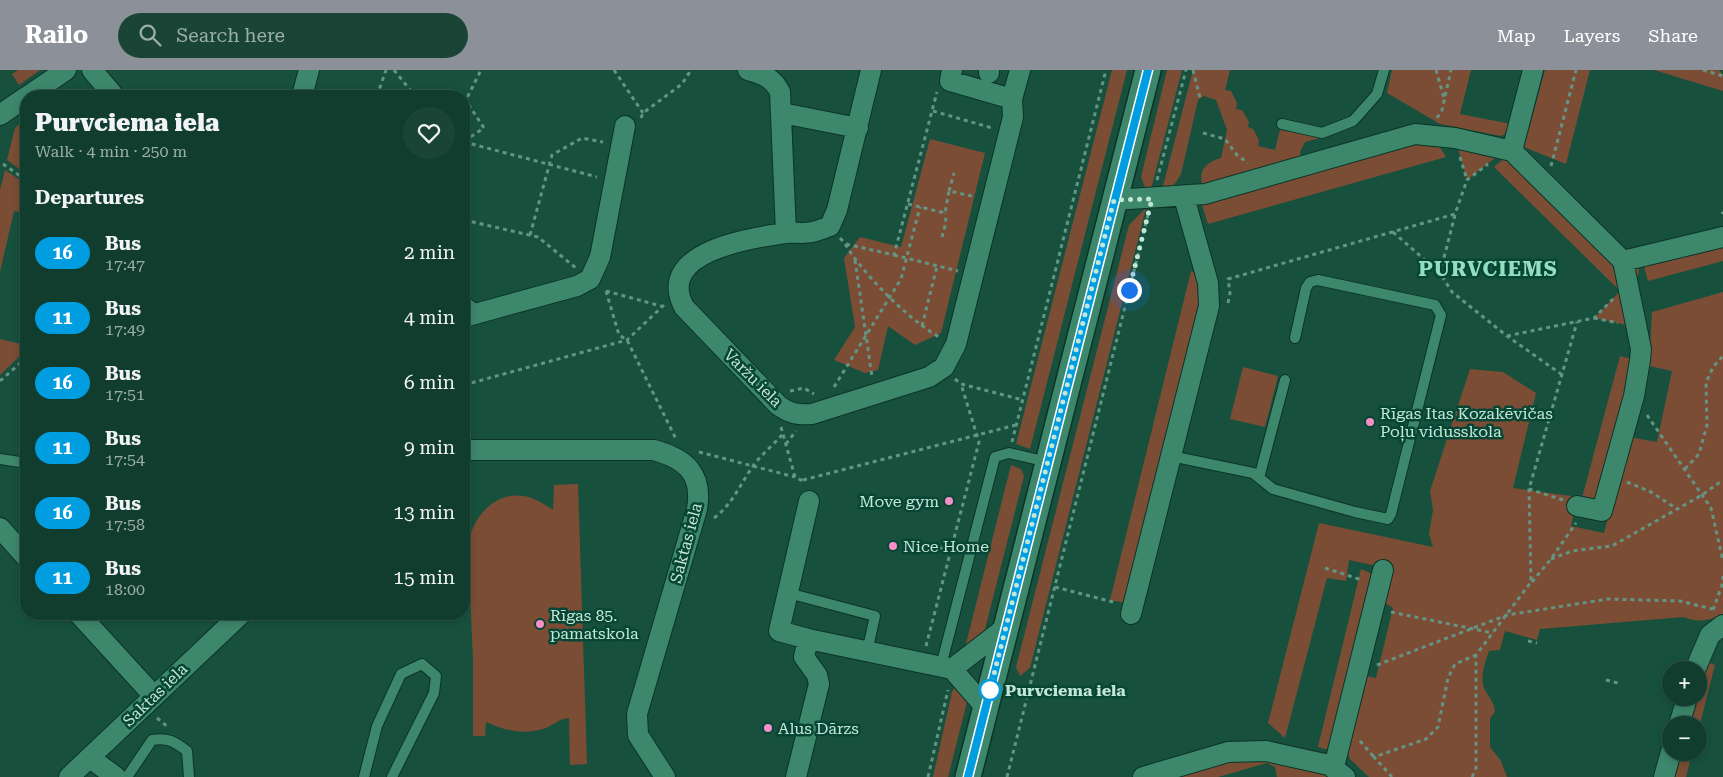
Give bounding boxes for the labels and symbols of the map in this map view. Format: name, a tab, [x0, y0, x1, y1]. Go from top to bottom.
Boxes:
district label: PURVCIEMS	[1418, 257, 1558, 281]
your location	[1117, 278, 1142, 303]
street label: Varžu iela	[720, 345, 786, 411]
place label: Rīgas Itas Kozakēvičas Poļu vidusskola	[1380, 404, 1553, 442]
marker: Rīgas Itas Kozakēvičas Poļu vidusskola	[1364, 416, 1376, 428]
place label: Move gym	[859, 492, 939, 511]
marker: Move gym	[943, 495, 955, 507]
street label: Saktas iela	[666, 500, 706, 585]
place label: Nice Home	[903, 537, 989, 556]
marker: Nice Home	[887, 540, 899, 552]
place label: Rīgas 85. pamatskola	[550, 606, 639, 643]
marker: Rīgas 85. pamatskola	[534, 618, 546, 630]
street label: Saktas iela	[119, 659, 191, 730]
marker: Purvciema iela	[979, 679, 1001, 701]
place label: Purvciema iela	[1005, 681, 1126, 700]
place label: Alus Dārzs	[778, 719, 859, 738]
marker: Alus Dārzs	[762, 722, 774, 734]

